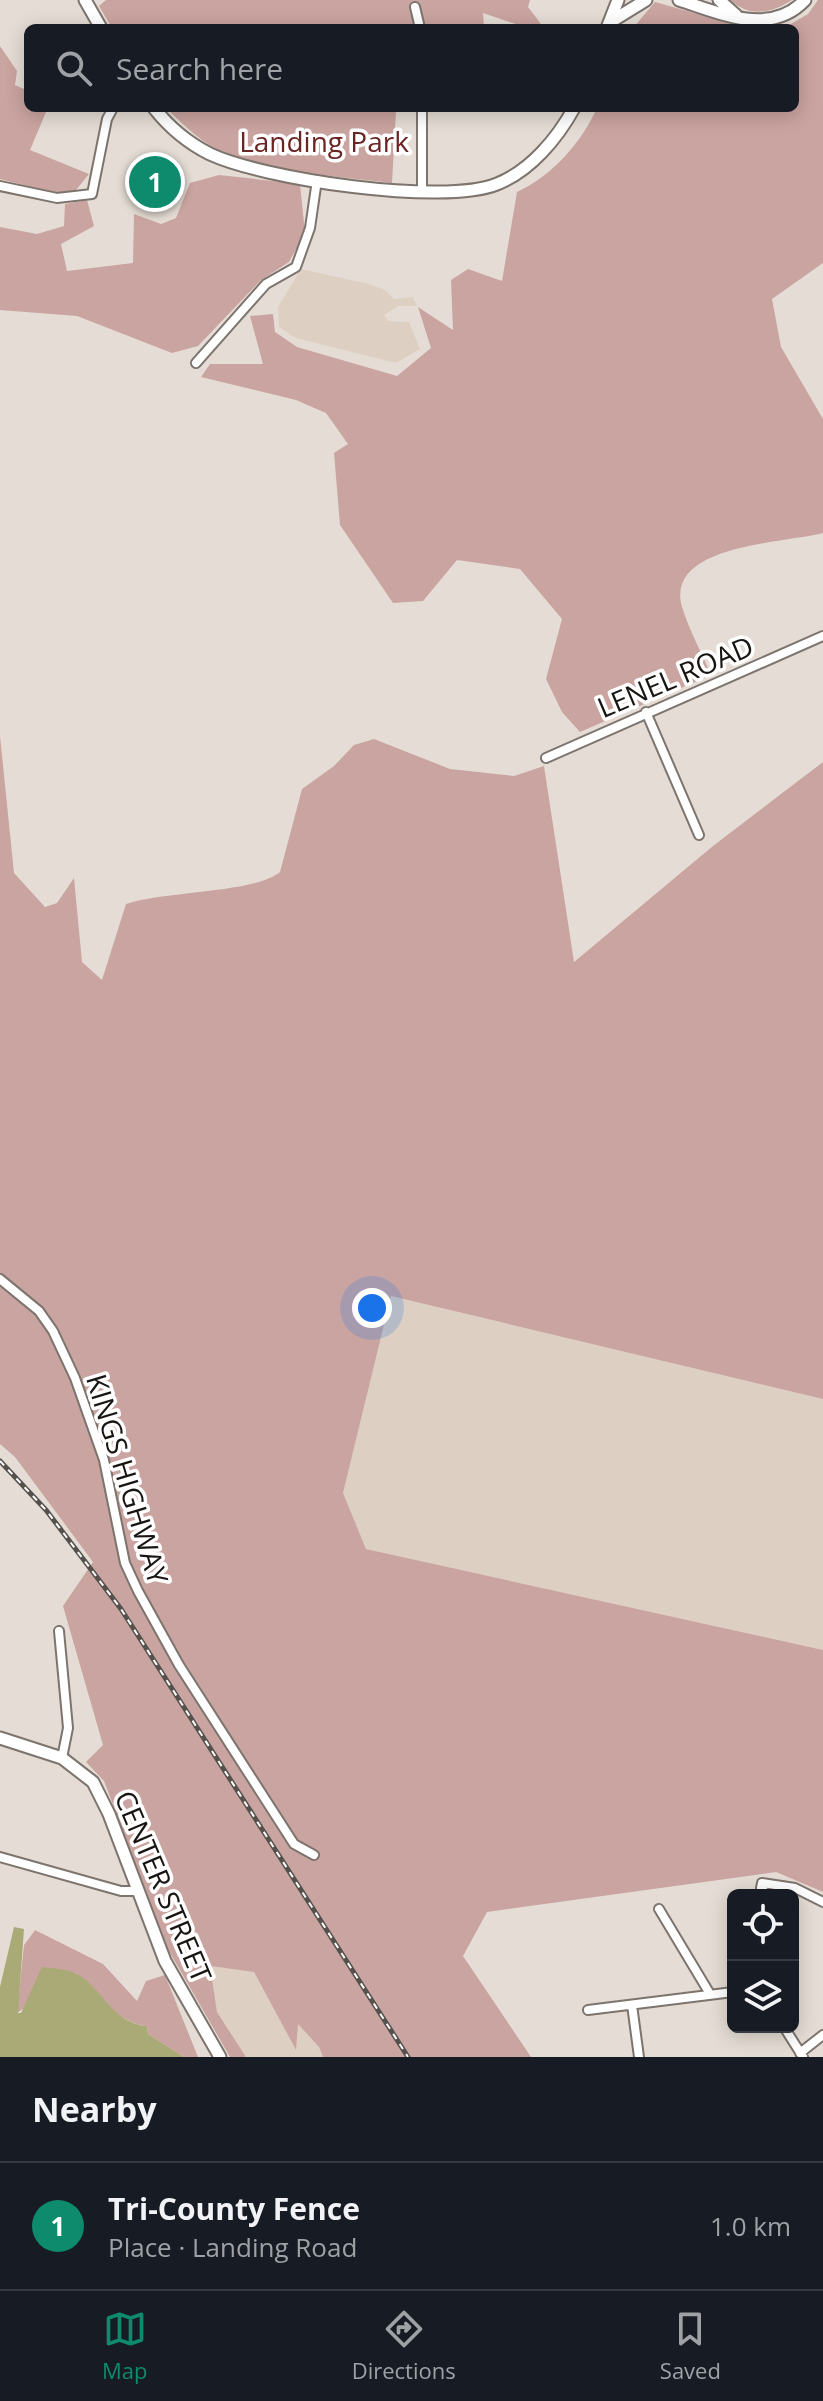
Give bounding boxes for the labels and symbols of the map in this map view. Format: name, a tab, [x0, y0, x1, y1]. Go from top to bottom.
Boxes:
park label: Landing Park	[239, 122, 409, 160]
pin: 1	[129, 152, 181, 212]
street label: LENEL ROAD	[591, 626, 759, 726]
your location	[352, 1288, 392, 1328]
street label: KINGS HIGHWAY	[78, 1369, 178, 1589]
street label: CENTER STREET	[107, 1784, 222, 1988]

